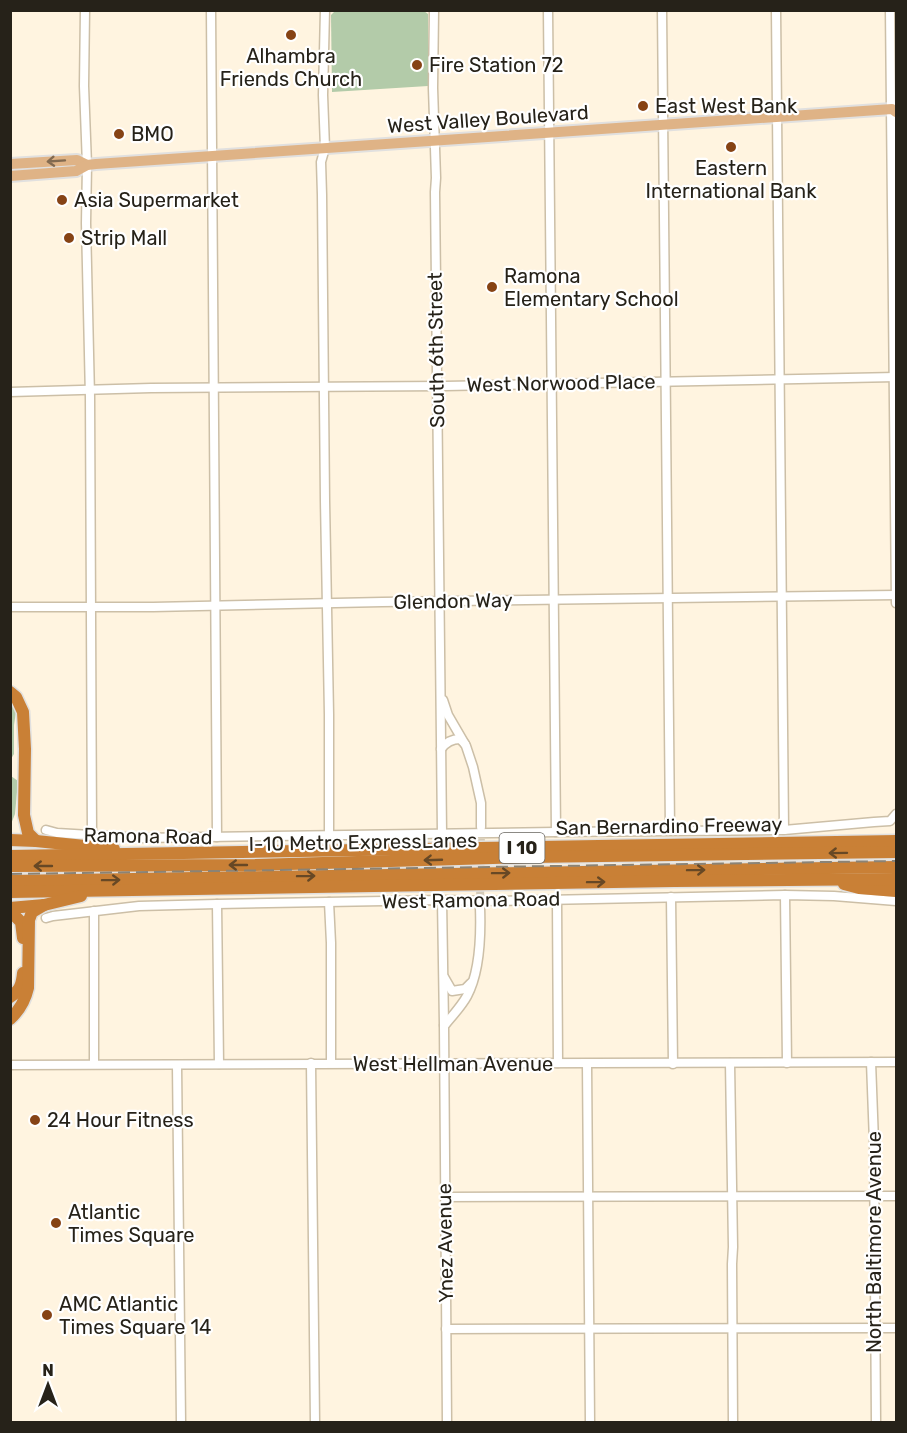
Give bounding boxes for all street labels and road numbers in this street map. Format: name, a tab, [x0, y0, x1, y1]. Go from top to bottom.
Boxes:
street label: West Valley Boulevard	[387, 100, 589, 138]
street label: South 6th Street	[423, 272, 449, 428]
street label: West Norwood Place	[466, 369, 656, 397]
street label: Glendon Way	[393, 588, 513, 614]
street label: San Bernardino Freeway	[555, 812, 783, 840]
street label: Ramona Road	[83, 823, 213, 849]
street label: I-10 Metro ExpressLanes	[248, 828, 478, 856]
road number: I 10	[500, 833, 544, 863]
street label: West Ramona Road	[382, 886, 560, 914]
street label: West Hellman Avenue	[353, 1052, 553, 1076]
street label: North Baltimore Avenue	[862, 1131, 886, 1353]
street label: Ynez Avenue	[432, 1183, 458, 1303]

